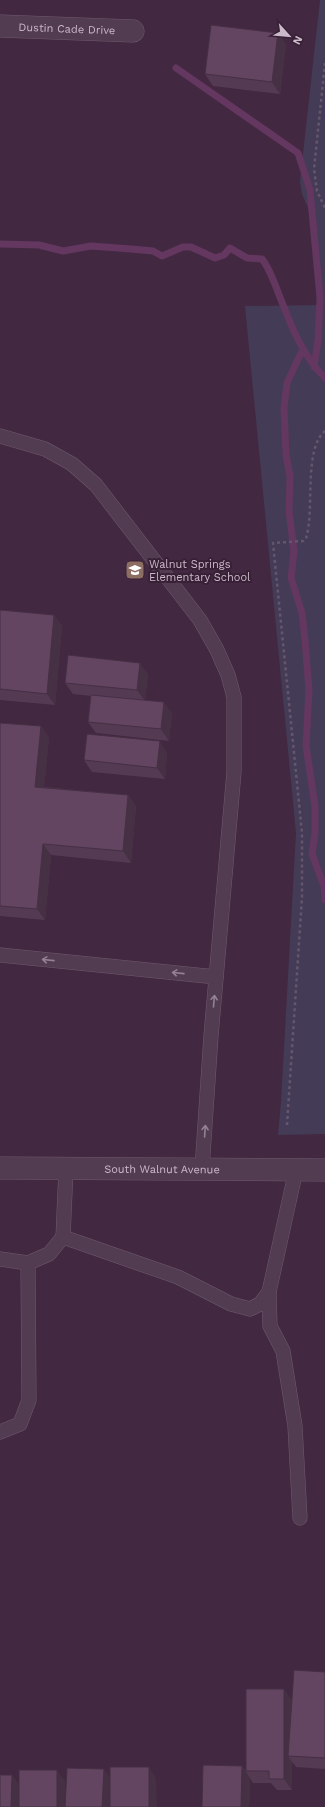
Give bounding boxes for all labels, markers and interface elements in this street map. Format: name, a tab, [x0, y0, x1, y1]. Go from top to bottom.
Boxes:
north arrow	[269, 16, 309, 56]
street label: Dustin Cade Drive	[18, 20, 116, 37]
text: N	[290, 34, 305, 47]
place label: Walnut Springs Elementary School	[149, 558, 251, 584]
school or university icon: Walnut Springs Elementary School	[124, 559, 146, 581]
one-way arrow	[42, 957, 55, 964]
one-way arrow	[171, 970, 184, 977]
one-way arrow	[210, 995, 218, 1008]
one-way arrow	[201, 1125, 208, 1138]
street label: South Walnut Avenue	[104, 1162, 220, 1176]

